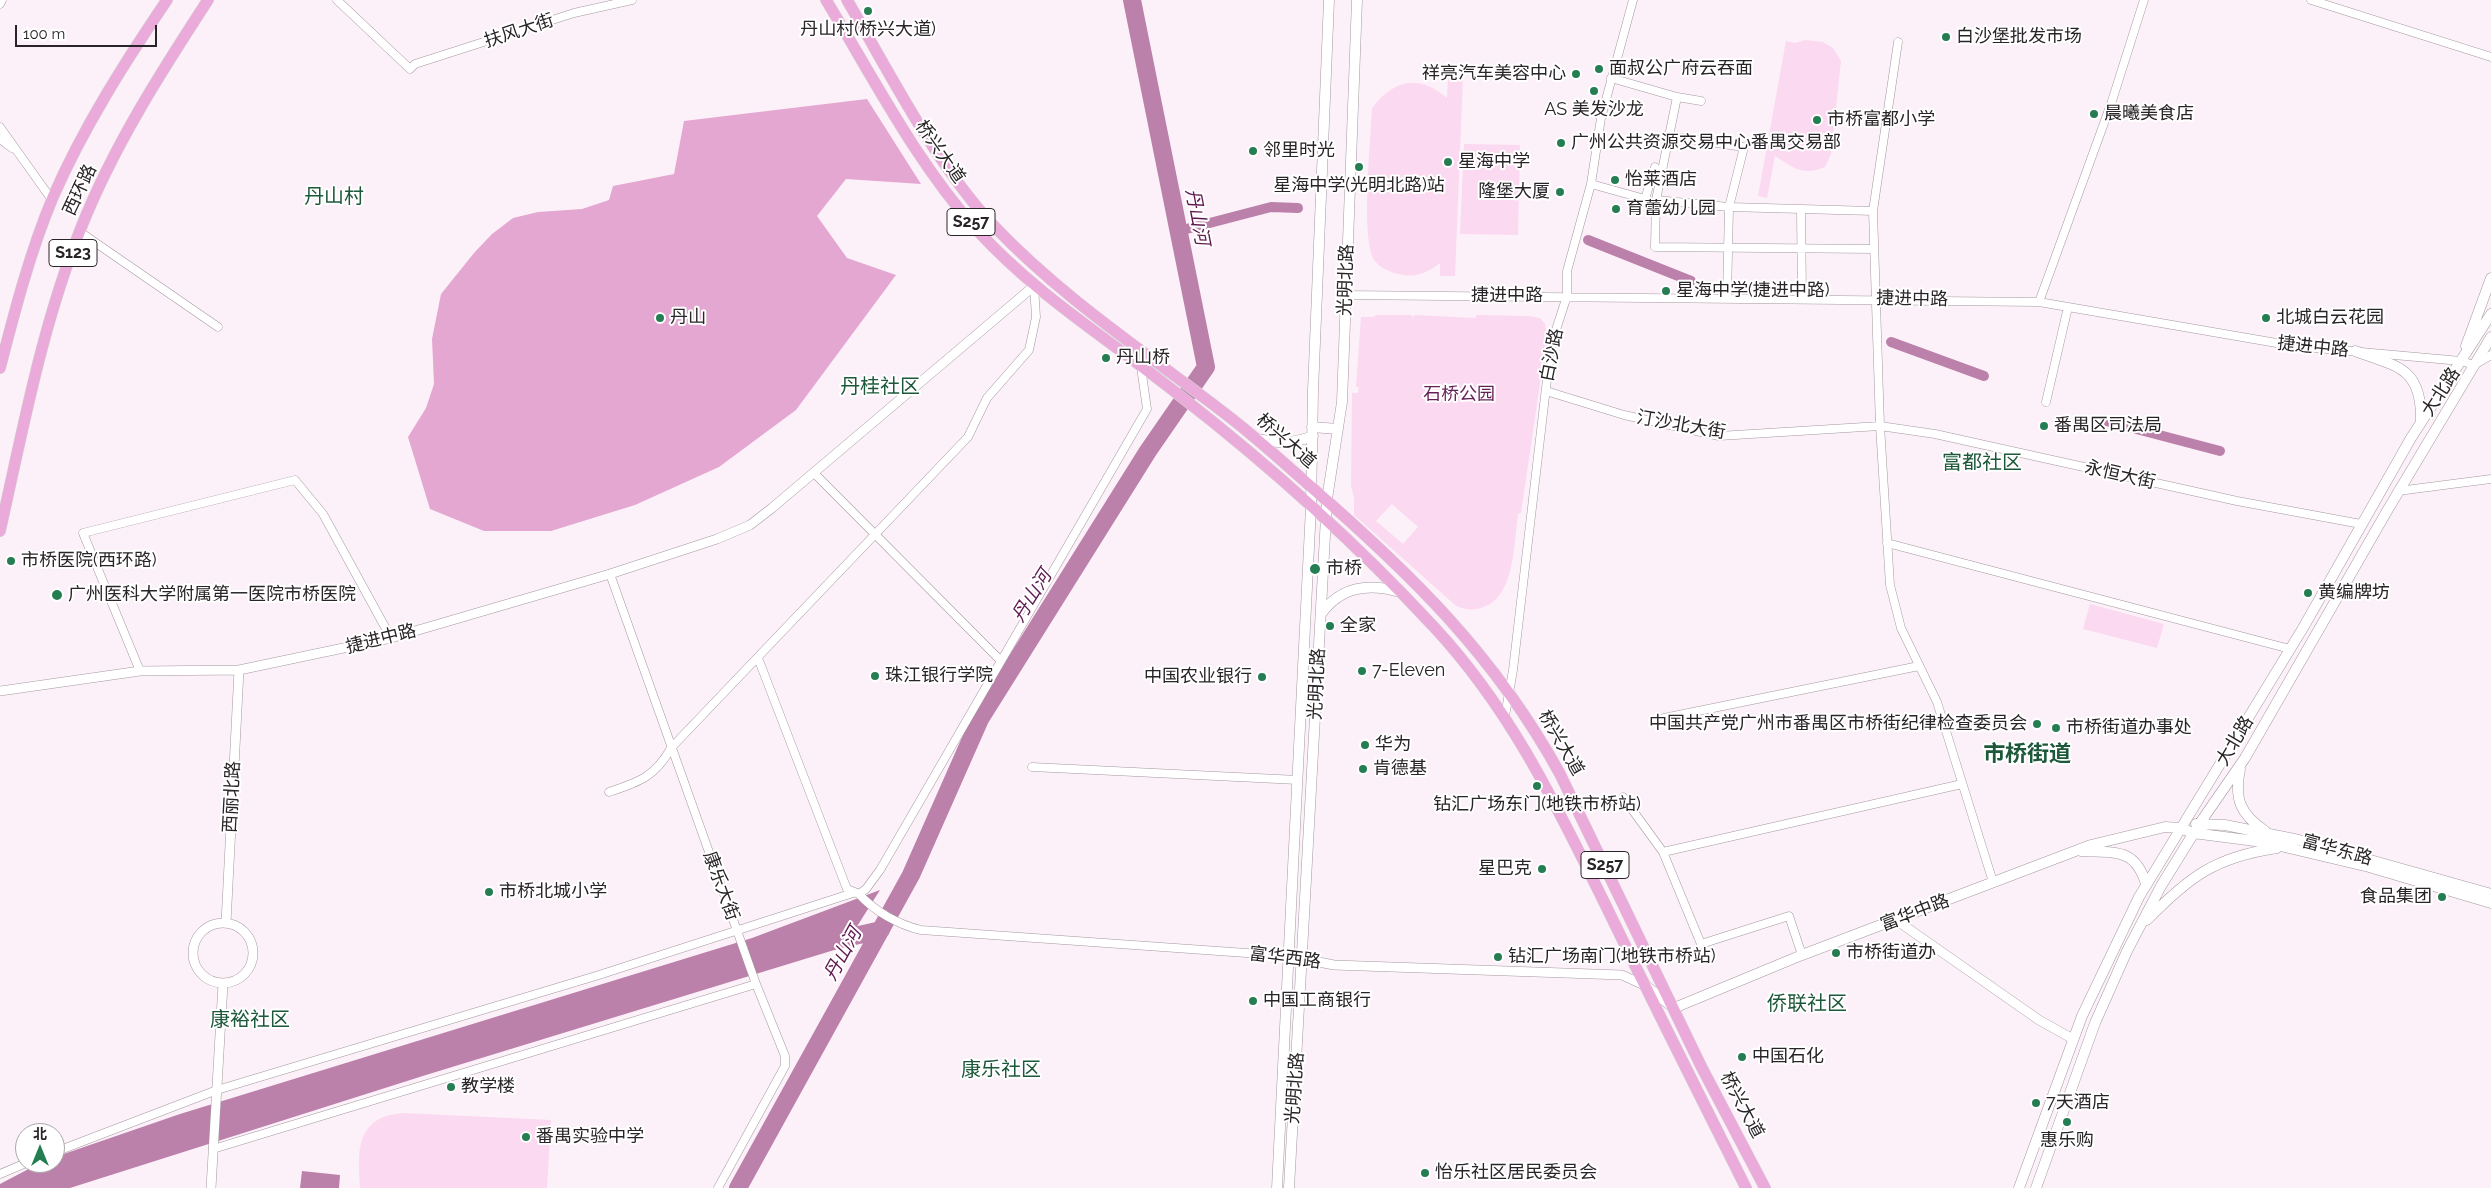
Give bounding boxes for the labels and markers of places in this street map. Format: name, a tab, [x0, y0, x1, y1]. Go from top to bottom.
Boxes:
marker: 丹山村(桥兴大道)	[862, 5, 874, 17]
place label: 丹山村(桥兴大道)	[800, 19, 936, 41]
place label: 白沙堡批发市场	[1956, 26, 2082, 48]
marker: 白沙堡批发市场	[1940, 31, 1952, 43]
place label: 面叔公广府云吞面	[1609, 58, 1753, 80]
place label: 祥亮汽车美容中心	[1422, 63, 1566, 85]
marker: 面叔公广府云吞面	[1593, 63, 1605, 75]
marker: 祥亮汽车美容中心	[1570, 68, 1582, 80]
marker: AS 美发沙龙	[1588, 85, 1600, 97]
place label: AS 美发沙龙	[1544, 99, 1644, 121]
place label: 晨曦美食店	[2104, 103, 2194, 125]
marker: 晨曦美食店	[2088, 108, 2100, 120]
place label: 市桥富都小学	[1827, 109, 1935, 131]
marker: 市桥富都小学	[1811, 114, 1823, 126]
place label: 广州公共资源交易中心番禺交易部	[1571, 132, 1841, 154]
marker: 广州公共资源交易中心番禺交易部	[1555, 137, 1567, 149]
place label: 邻里时光	[1263, 140, 1335, 162]
marker: 邻里时光	[1247, 145, 1259, 157]
place label: 星海中学	[1458, 151, 1530, 173]
marker: 星海中学	[1442, 156, 1454, 168]
marker: 星海中学(光明北路)站	[1353, 161, 1365, 173]
place label: 怡莱酒店	[1625, 169, 1697, 191]
marker: 怡莱酒店	[1609, 174, 1621, 186]
place label: 星海中学(光明北路)站	[1273, 175, 1445, 197]
place label: 隆堡大厦	[1478, 181, 1550, 203]
marker: 隆堡大厦	[1554, 186, 1566, 198]
place label: 育蕾幼儿园	[1626, 198, 1716, 220]
marker: 育蕾幼儿园	[1610, 203, 1622, 215]
place label: 星海中学(捷进中路)	[1676, 280, 1830, 302]
marker: 星海中学(捷进中路)	[1660, 285, 1672, 297]
place label: 丹山	[670, 307, 706, 329]
place label: 北城白云花园	[2276, 307, 2384, 329]
marker: 丹山	[654, 312, 666, 324]
marker: 北城白云花园	[2260, 312, 2272, 324]
place label: 丹山桥	[1116, 347, 1170, 369]
marker: 丹山桥	[1100, 352, 1112, 364]
place label: 番禺区司法局	[2054, 415, 2162, 437]
marker: 番禺区司法局	[2038, 420, 2050, 432]
place label: 市桥医院(西环路)	[21, 550, 157, 572]
marker: 市桥医院(西环路)	[5, 555, 17, 567]
place label: 市桥	[1326, 558, 1362, 580]
marker: 市桥	[1308, 562, 1322, 576]
place label: 黄编牌坊	[2318, 582, 2390, 604]
place label: 广州医科大学附属第一医院市桥医院	[68, 584, 356, 606]
marker: 黄编牌坊	[2302, 587, 2314, 599]
marker: 广州医科大学附属第一医院市桥医院	[50, 588, 64, 602]
place label: 全家	[1340, 615, 1376, 637]
marker: 全家	[1324, 620, 1336, 632]
place label: 7-Eleven	[1372, 660, 1445, 682]
place label: 珠江银行学院	[885, 665, 993, 687]
marker: 7-Eleven	[1356, 665, 1368, 677]
place label: 中国农业银行	[1144, 666, 1252, 688]
marker: 珠江银行学院	[869, 670, 881, 682]
marker: 中国农业银行	[1256, 671, 1268, 683]
place label: 中国共产党广州市番禺区市桥街纪律检查委员会	[1649, 713, 2027, 735]
place label: 市桥街道办事处	[2066, 717, 2192, 739]
marker: 中国共产党广州市番禺区市桥街纪律检查委员会	[2031, 718, 2043, 730]
marker: 市桥街道办事处	[2050, 722, 2062, 734]
place label: 华为	[1375, 734, 1411, 756]
marker: 华为	[1359, 739, 1371, 751]
place label: 肯德基	[1373, 758, 1427, 780]
marker: 肯德基	[1357, 763, 1369, 775]
marker: 钻汇广场东门(地铁市桥站)	[1531, 780, 1543, 792]
place label: 钻汇广场东门(地铁市桥站)	[1433, 794, 1641, 816]
place label: 星巴克	[1478, 858, 1532, 880]
marker: 星巴克	[1536, 863, 1548, 875]
place label: 市桥北城小学	[499, 881, 607, 903]
marker: 市桥北城小学	[483, 886, 495, 898]
place label: 食品集团	[2360, 886, 2432, 908]
marker: 食品集团	[2436, 891, 2448, 903]
place label: 市桥街道办	[1846, 942, 1936, 964]
place label: 钻汇广场南门(地铁市桥站)	[1508, 946, 1716, 968]
marker: 市桥街道办	[1830, 947, 1842, 959]
marker: 钻汇广场南门(地铁市桥站)	[1492, 951, 1504, 963]
place label: 中国工商银行	[1263, 990, 1371, 1012]
marker: 中国工商银行	[1247, 995, 1259, 1007]
place label: 中国石化	[1752, 1046, 1824, 1068]
marker: 中国石化	[1736, 1051, 1748, 1063]
place label: 教学楼	[461, 1076, 515, 1098]
marker: 教学楼	[445, 1081, 457, 1093]
place label: 7天酒店	[2046, 1092, 2110, 1114]
marker: 7天酒店	[2030, 1097, 2042, 1109]
marker: 惠乐购	[2061, 1116, 2073, 1128]
place label: 番禺实验中学	[536, 1126, 644, 1148]
place label: 惠乐购	[2040, 1130, 2094, 1152]
marker: 番禺实验中学	[520, 1131, 532, 1143]
place label: 怡乐社区居民委员会	[1435, 1162, 1597, 1184]
marker: 怡乐社区居民委员会	[1419, 1167, 1431, 1179]

